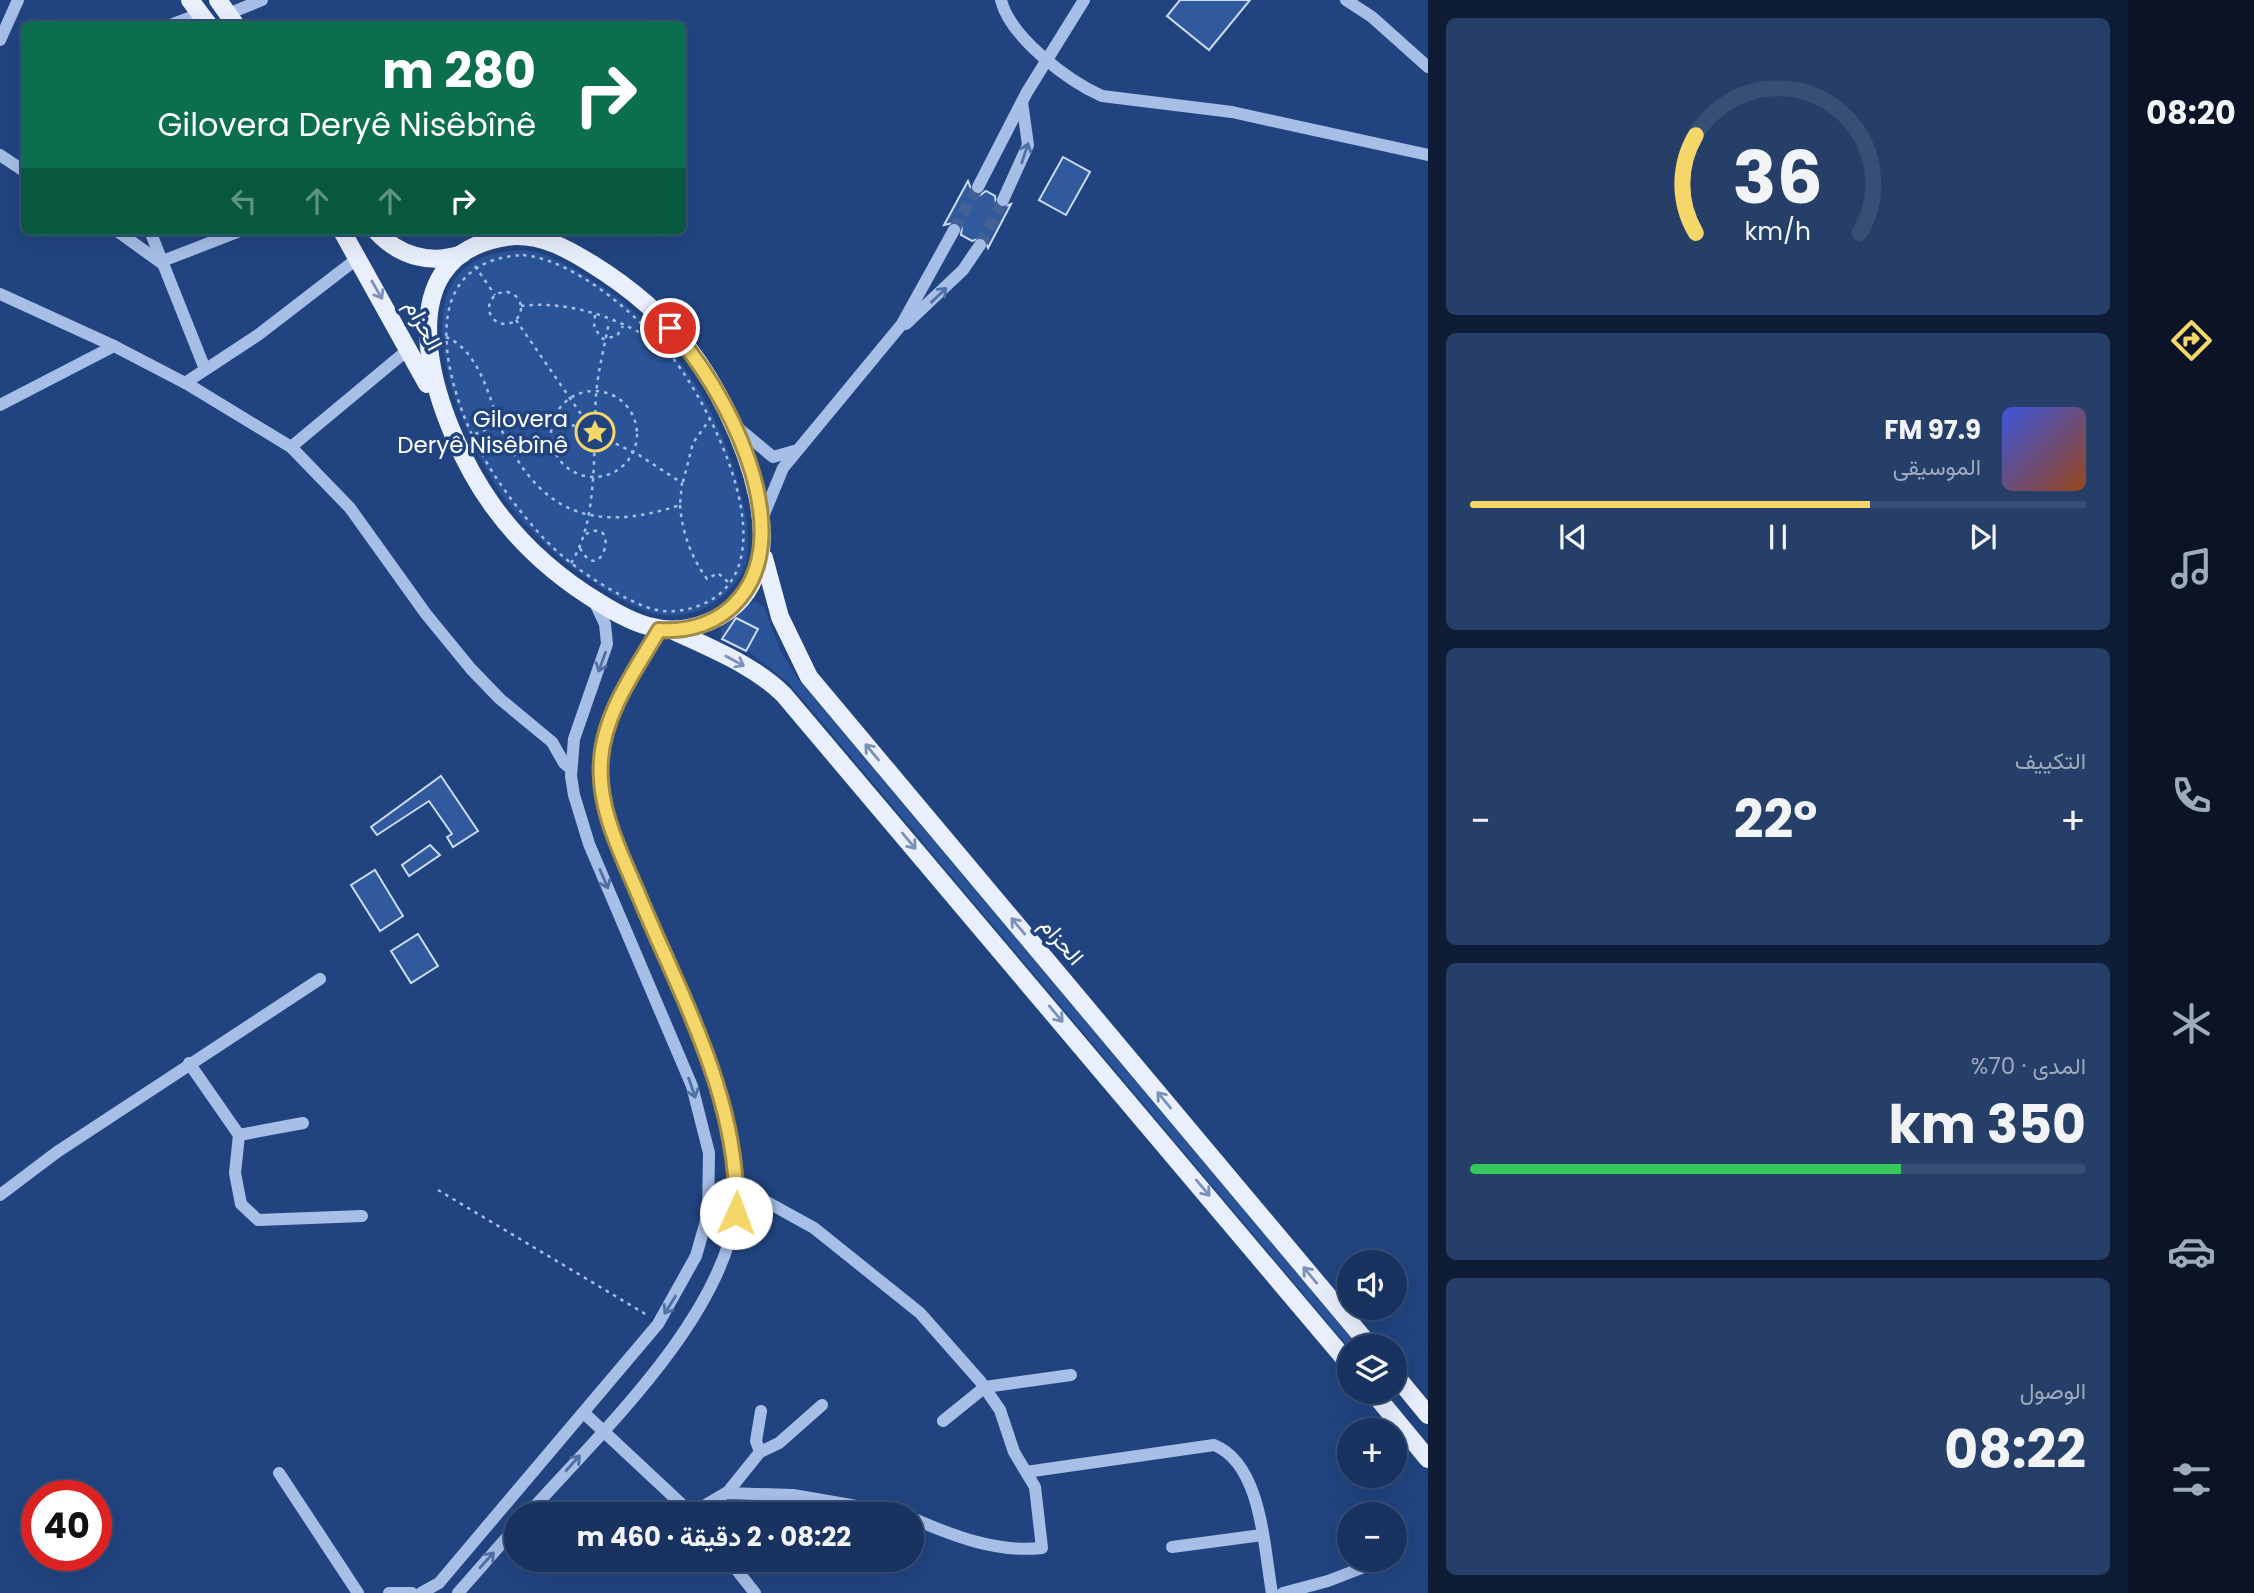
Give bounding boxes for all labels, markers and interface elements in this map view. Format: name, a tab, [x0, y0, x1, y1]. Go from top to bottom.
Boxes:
text: 280 m	[382, 37, 536, 105]
icon: right	[560, 49, 651, 140]
text: 08:20	[2146, 90, 2236, 135]
text: Gilovera Deryê Nisêbînê	[157, 102, 536, 147]
text: 36	[1733, 127, 1823, 228]
one-way arrow	[1019, 142, 1032, 164]
icon: left	[225, 182, 263, 220]
icon: ahead	[298, 182, 336, 220]
icon: ahead	[371, 182, 409, 220]
icon: right	[444, 182, 482, 220]
text: km/h	[1745, 213, 1811, 248]
one-way arrow	[370, 279, 384, 299]
one-way arrow	[930, 286, 947, 303]
street label: الحزام	[397, 294, 451, 356]
pin	[640, 298, 700, 358]
icon: arrive	[651, 309, 689, 347]
icon: directions	[2167, 316, 2216, 365]
place label: Gilovera Deryê Nisêbînê	[397, 403, 568, 461]
place icon: Gilovera Deryê Nisêbînê	[574, 411, 616, 453]
text: 97.9 FM	[1884, 412, 1981, 448]
text: الموسيقى	[1893, 451, 1981, 483]
icon: previous	[1554, 518, 1592, 556]
icon: pause	[1759, 518, 1797, 556]
icon: next	[1964, 518, 2002, 556]
icon: music	[2167, 544, 2216, 593]
one-way arrow	[594, 650, 607, 672]
one-way arrow	[725, 654, 745, 668]
one-way arrow	[864, 743, 880, 761]
text: التكييف	[2015, 745, 2086, 777]
icon: phone	[2167, 771, 2216, 820]
text: 22°	[1734, 783, 1817, 856]
text: −	[1470, 794, 1491, 847]
text: +	[2060, 794, 2086, 847]
one-way arrow	[901, 831, 917, 849]
one-way arrow	[598, 867, 611, 889]
street label: الحزام	[1032, 910, 1092, 972]
one-way arrow	[1010, 918, 1026, 936]
icon: climate	[2167, 999, 2216, 1048]
one-way arrow	[1048, 1005, 1064, 1023]
text: المدى · 70%	[1971, 1050, 2086, 1082]
one-way arrow	[687, 1077, 699, 1099]
text: 350 km	[1889, 1088, 2086, 1161]
one-way arrow	[1156, 1092, 1172, 1110]
position arrow	[699, 1176, 773, 1250]
one-way arrow	[1195, 1179, 1211, 1197]
icon: car	[2167, 1227, 2216, 1276]
map controls	[1337, 1250, 1407, 1572]
button: sound	[1337, 1250, 1407, 1320]
one-way arrow	[1303, 1266, 1318, 1284]
one-way arrow	[662, 1295, 677, 1314]
button: layers	[1337, 1334, 1407, 1404]
text: الوصول	[2020, 1375, 2086, 1407]
text: 08:22	[1944, 1413, 2086, 1486]
button: +	[1337, 1418, 1407, 1488]
one-way arrow	[565, 1455, 582, 1472]
icon: filters	[2167, 1455, 2216, 1504]
speed limit sign: 40	[21, 1480, 112, 1571]
button: −	[1337, 1502, 1407, 1572]
text: 08:22 · 2 دقيقة · 460 m	[577, 1519, 851, 1555]
one-way arrow	[479, 1551, 495, 1569]

